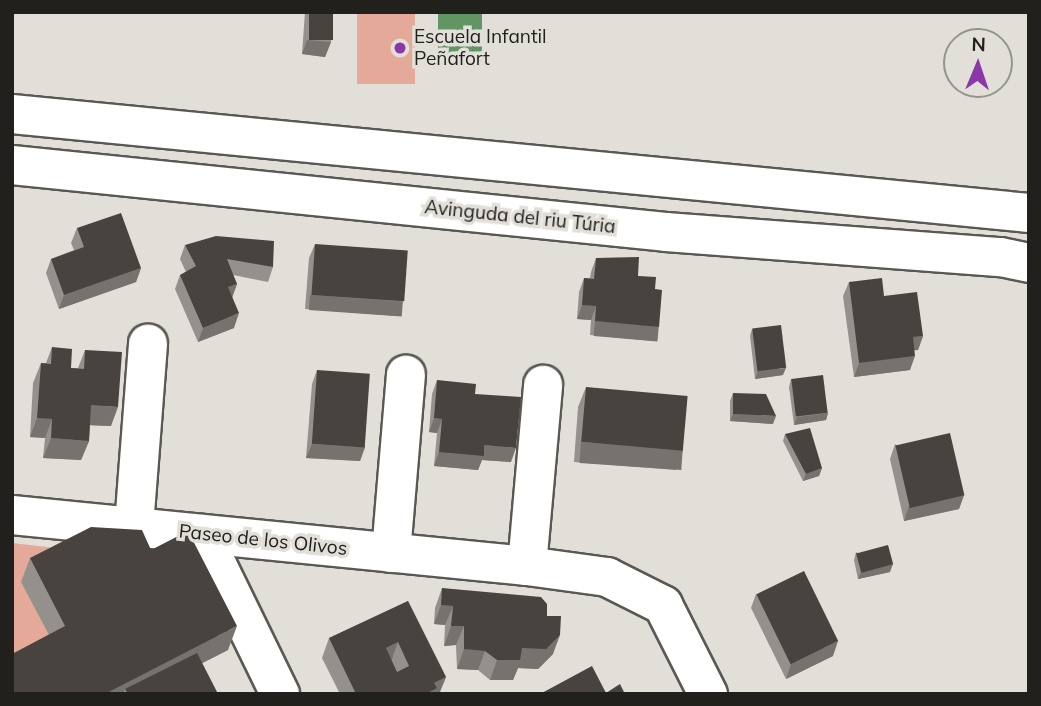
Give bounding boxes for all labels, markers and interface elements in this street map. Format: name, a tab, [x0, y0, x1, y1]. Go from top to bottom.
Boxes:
place label: Escuela Infantil Peñafort	[414, 26, 547, 70]
north arrow	[943, 28, 1013, 98]
text: N	[971, 32, 986, 56]
marker: Escuela Infantil Peñafort	[392, 40, 408, 56]
street label: Avinguda del riu Túria	[423, 196, 617, 238]
street label: Paseo de los Olivos	[178, 520, 348, 560]

